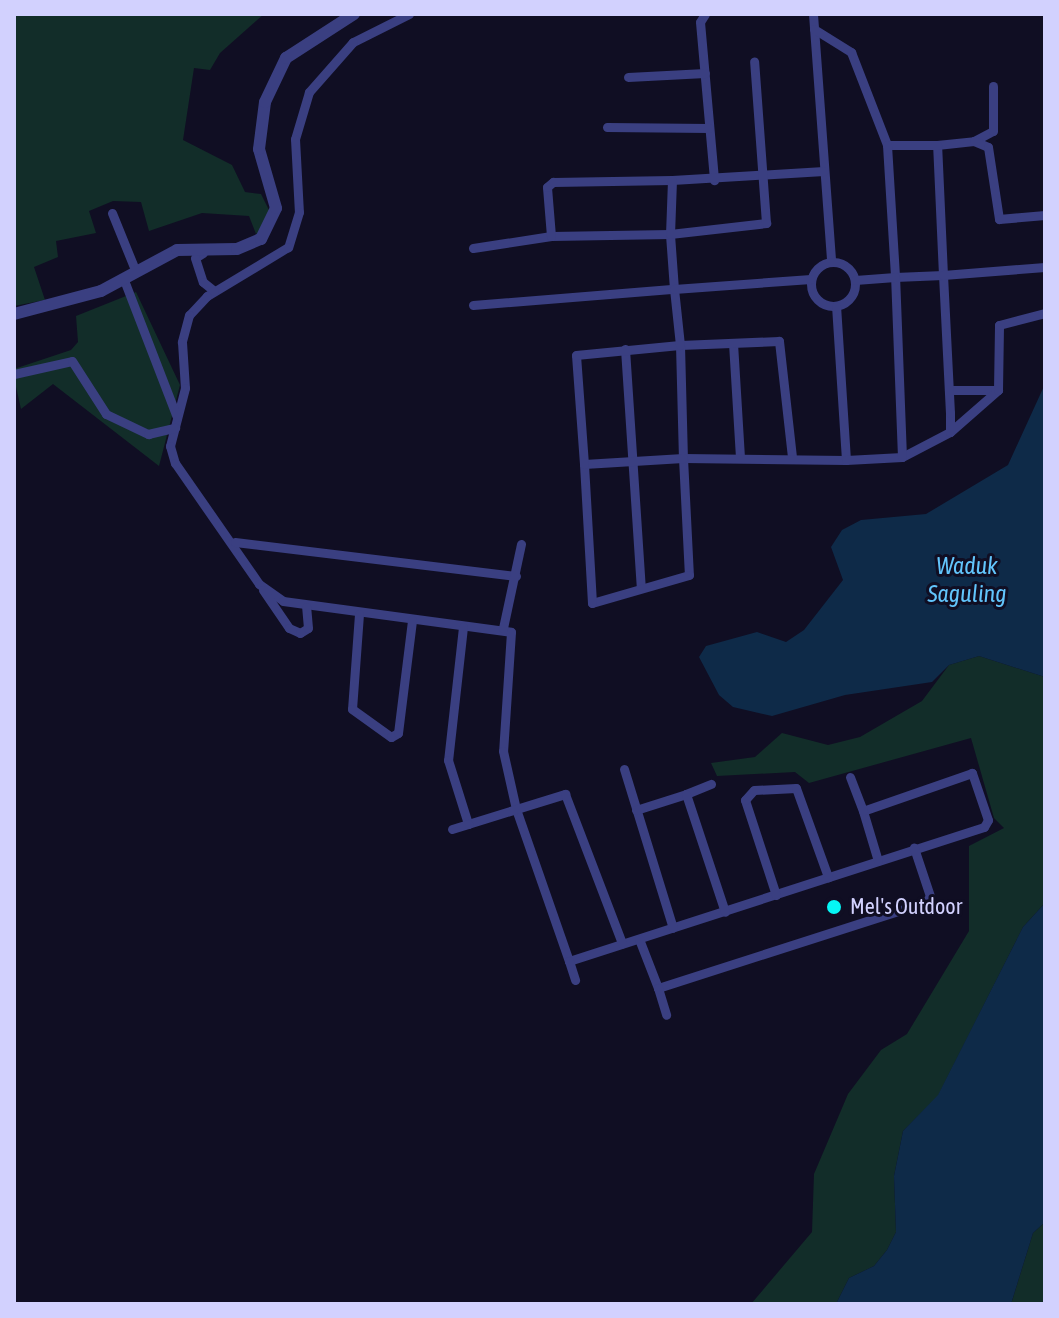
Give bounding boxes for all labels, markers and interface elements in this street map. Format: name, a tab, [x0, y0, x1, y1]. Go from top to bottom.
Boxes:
water label: Waduk Saguling	[928, 552, 1006, 608]
place label: Mel's Outdoor	[850, 894, 962, 920]
marker: Mel's Outdoor	[825, 898, 843, 916]

